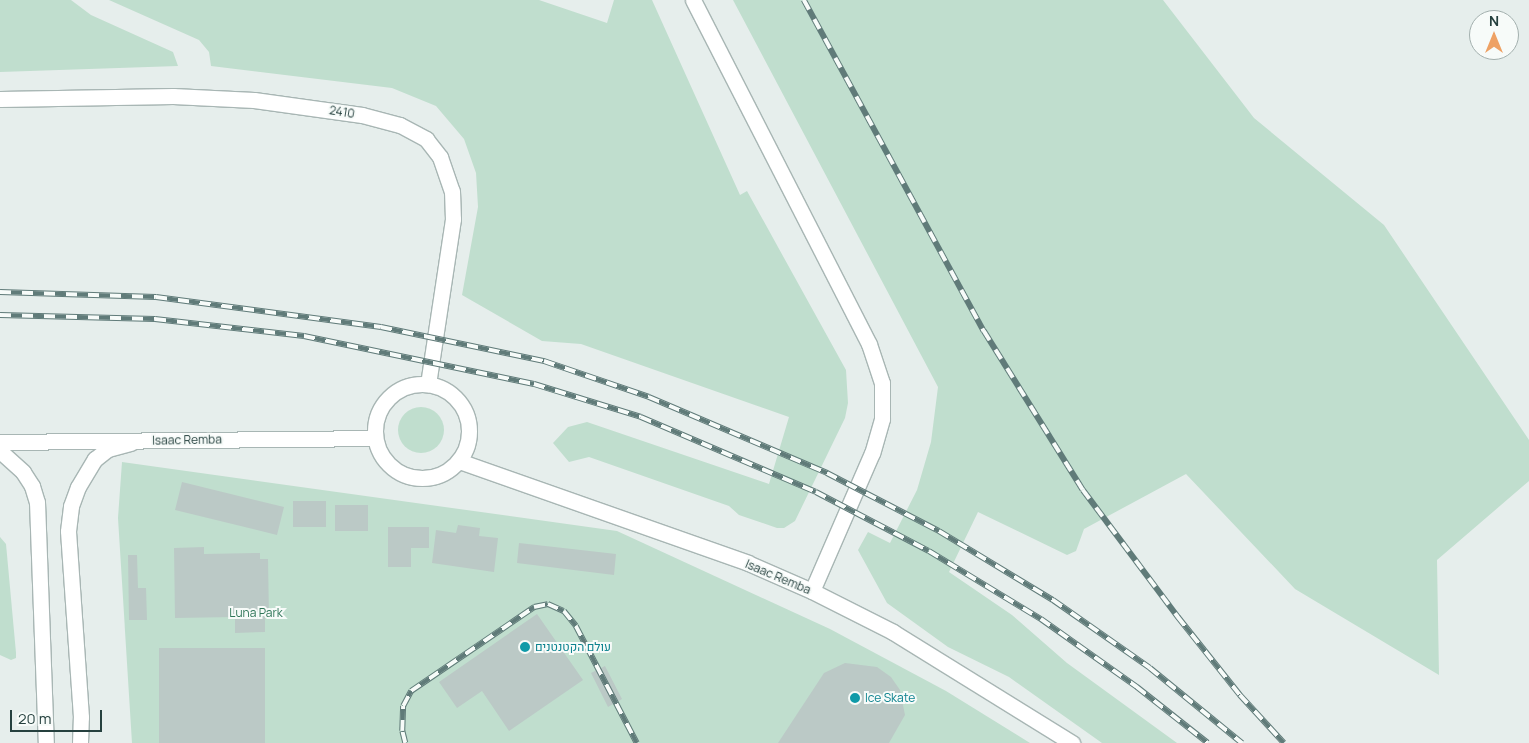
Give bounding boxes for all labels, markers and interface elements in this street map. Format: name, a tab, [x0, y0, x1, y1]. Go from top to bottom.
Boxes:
north arrow	[1469, 10, 1519, 60]
text: N	[1489, 11, 1499, 30]
street label: 2410	[328, 103, 356, 121]
street label: Isaac Remba	[152, 432, 222, 448]
street label: Isaac Remba	[743, 557, 813, 597]
park label: Luna Park	[229, 606, 283, 620]
place label: עולם הקטנטנים	[535, 640, 611, 654]
marker: עולם הקטנטנים	[519, 641, 531, 653]
place label: Ice Skate	[865, 691, 915, 705]
marker: Ice Skate	[849, 692, 861, 704]
scale bar	[12, 700, 105, 732]
text: 20 m	[18, 708, 51, 729]

